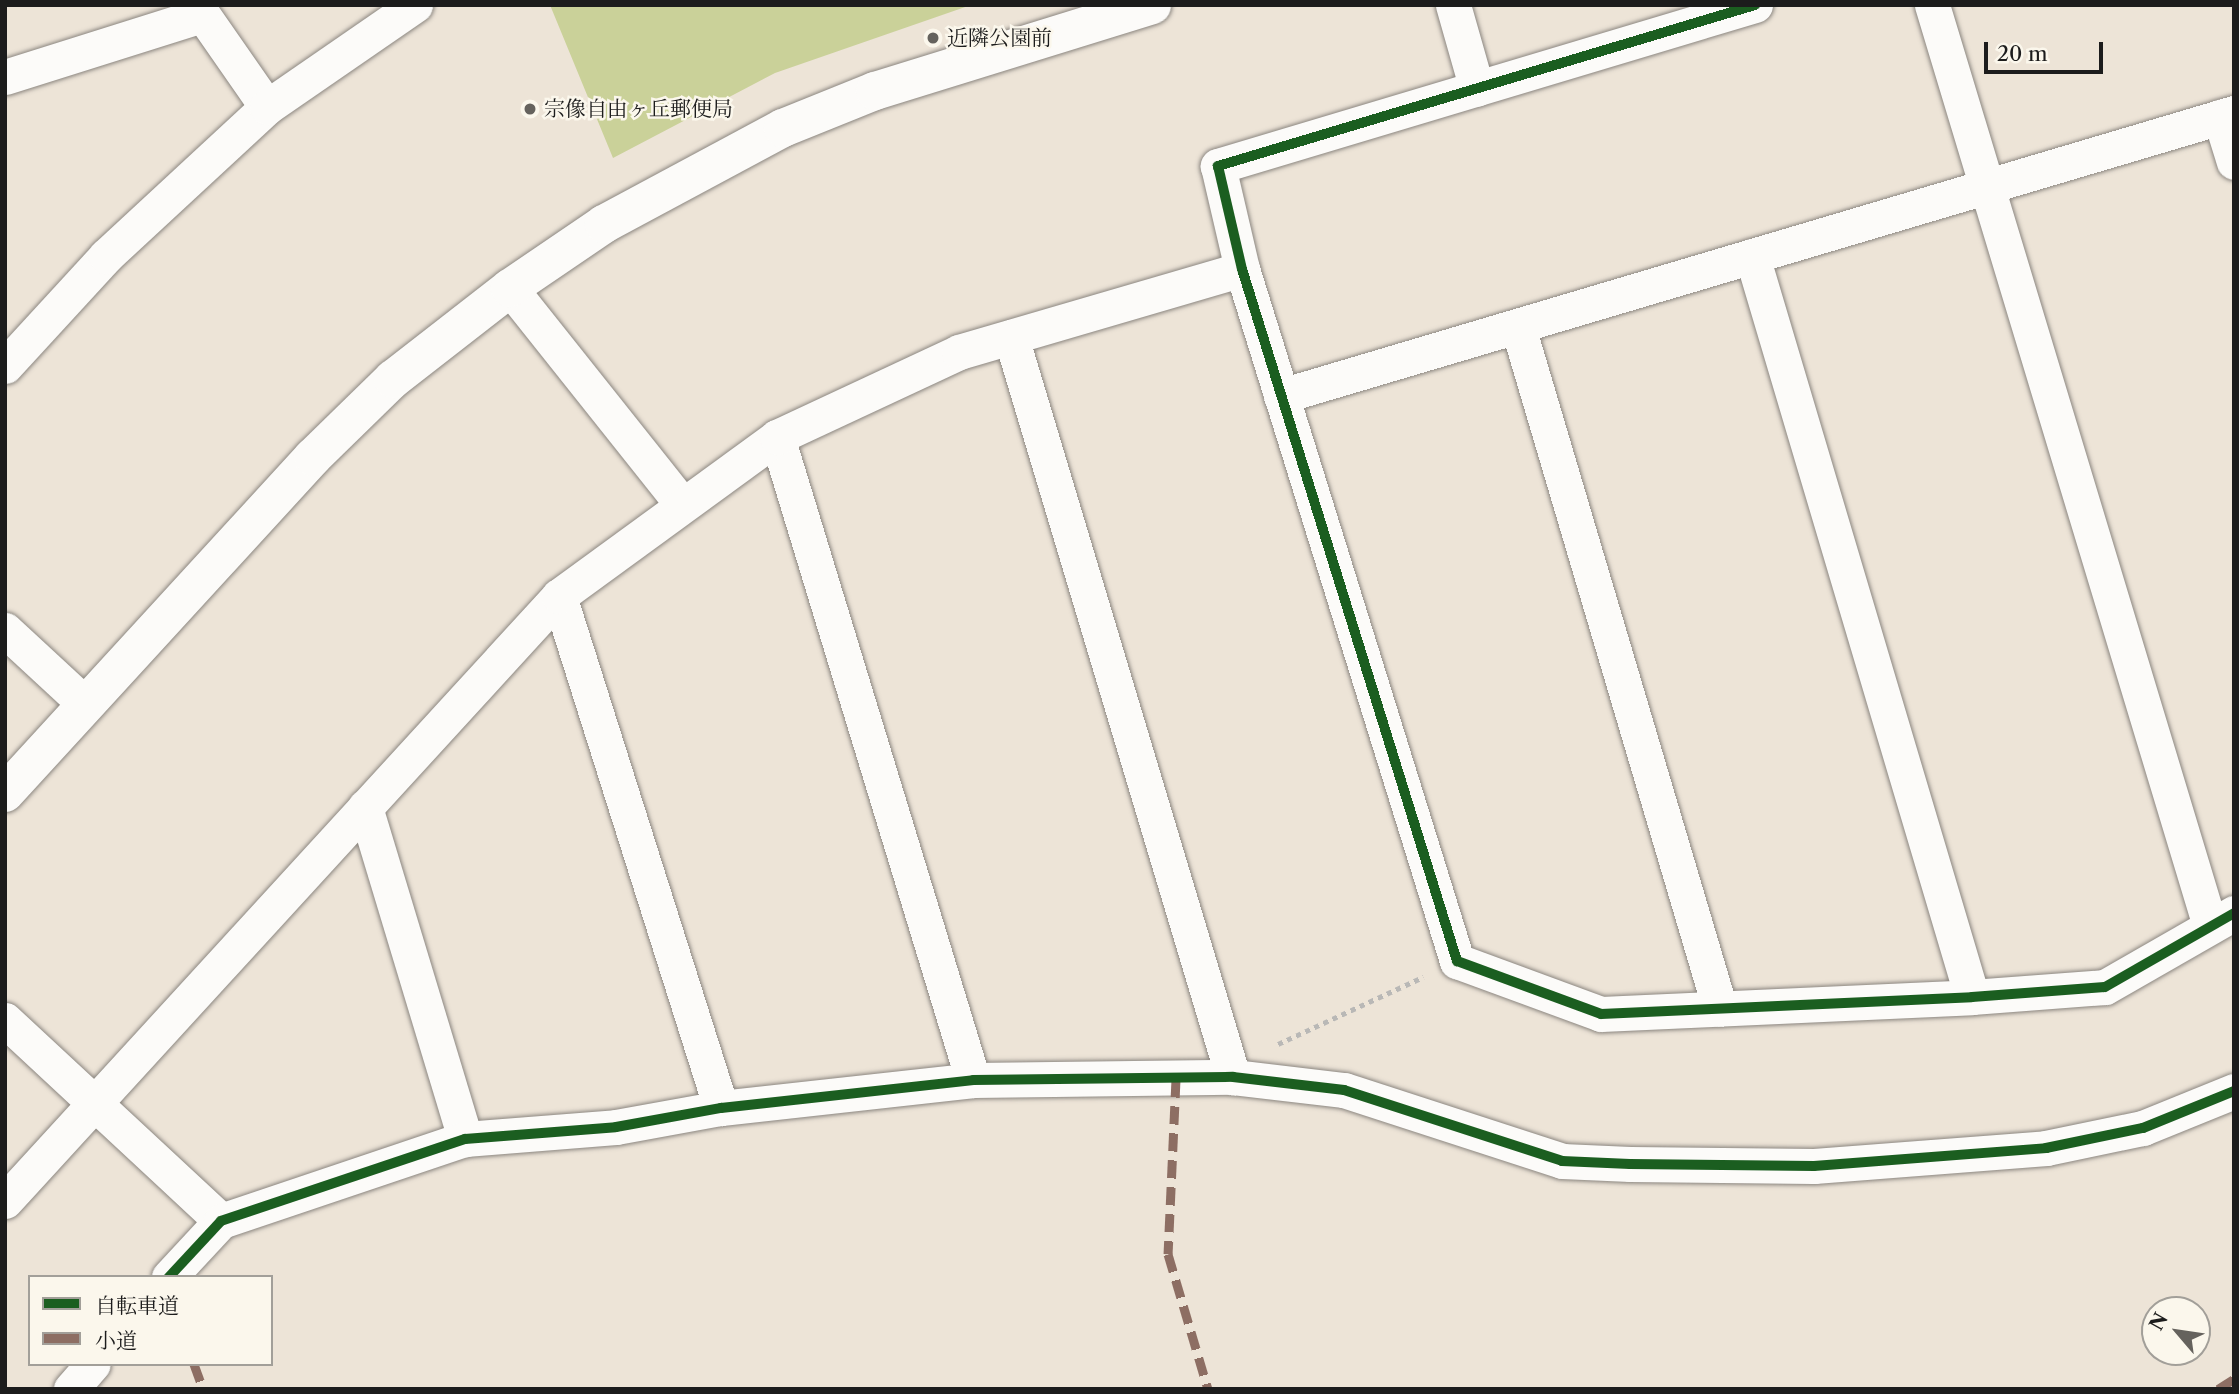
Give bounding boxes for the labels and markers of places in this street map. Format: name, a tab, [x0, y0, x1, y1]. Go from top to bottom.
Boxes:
place label: 近隣公園前	[947, 25, 1052, 51]
marker: 近隣公園前	[925, 30, 941, 46]
place label: 宗像自由ヶ丘郵便局	[544, 96, 733, 122]
marker: 宗像自由ヶ丘郵便局	[522, 101, 538, 117]

